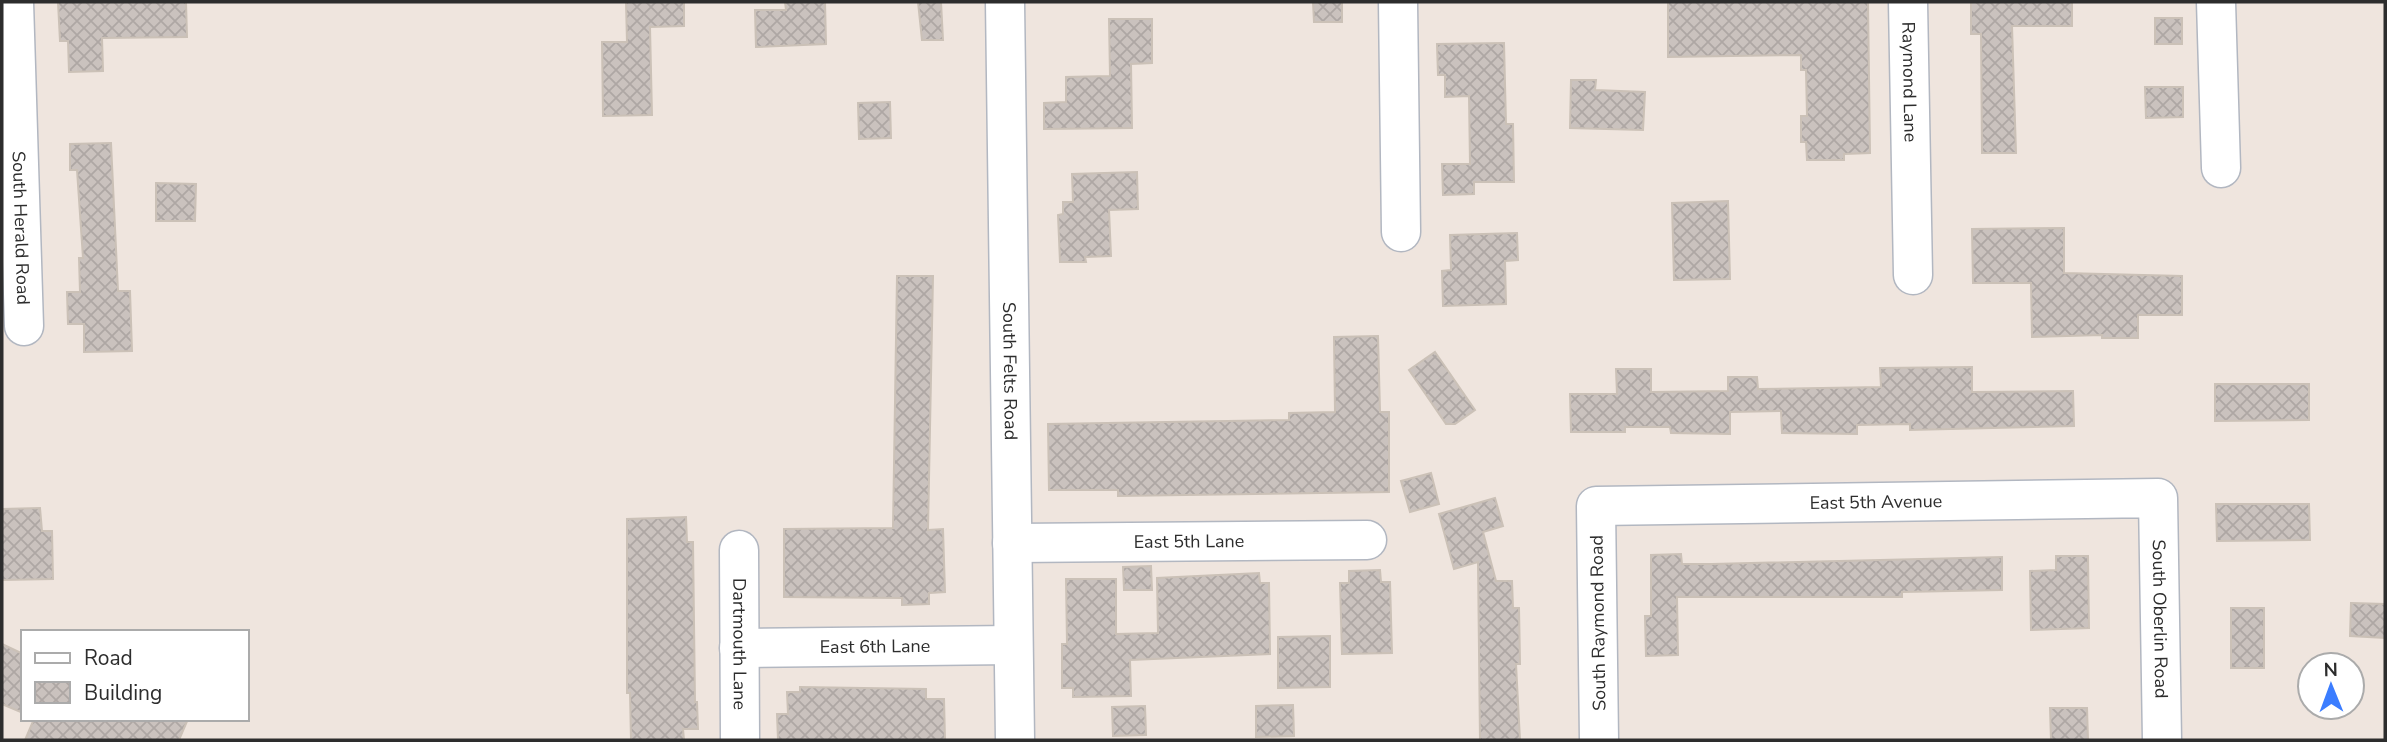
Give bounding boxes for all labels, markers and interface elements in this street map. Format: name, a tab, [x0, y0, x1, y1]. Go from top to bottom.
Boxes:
street label: Raymond Lane	[1896, 21, 1923, 143]
street label: South Herald Road	[7, 151, 35, 305]
street label: South Felts Road	[997, 302, 1023, 440]
street label: East 5th Avenue	[1809, 489, 1942, 515]
street label: East 5th Lane	[1134, 529, 1244, 554]
street label: South Raymond Road	[1584, 535, 1612, 711]
street label: South Oberlin Road	[2147, 539, 2173, 699]
street label: Dartmouth Lane	[727, 578, 752, 710]
legend	[21, 630, 248, 721]
street label: East 6th Lane	[820, 634, 930, 659]
text: Road	[84, 644, 133, 672]
north arrow	[2296, 651, 2366, 721]
text: N	[2323, 657, 2338, 683]
text: Building	[84, 679, 162, 707]

